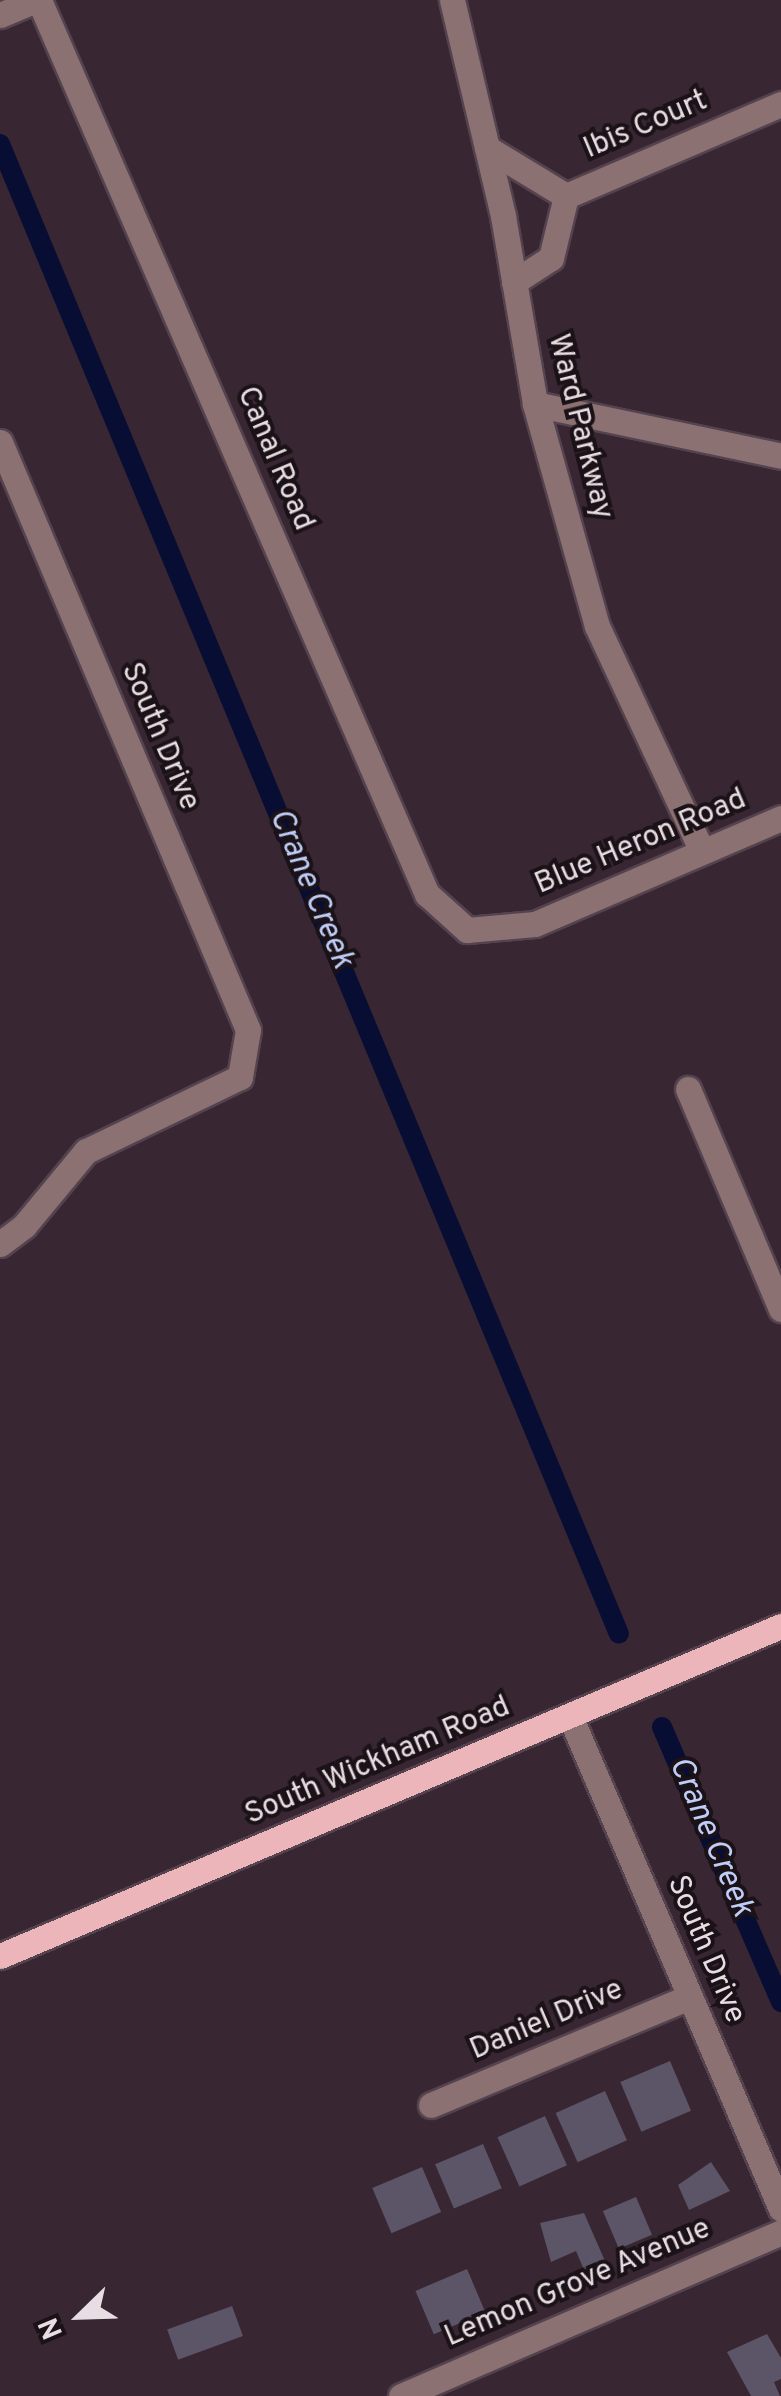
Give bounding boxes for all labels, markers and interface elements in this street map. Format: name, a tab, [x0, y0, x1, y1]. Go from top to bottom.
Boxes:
street label: Ibis Court	[579, 84, 713, 168]
street label: Ward Parkway	[539, 331, 619, 523]
street label: Canal Road	[228, 382, 320, 536]
street label: South Drive	[112, 658, 206, 816]
street label: Blue Heron Road	[530, 782, 752, 904]
water label: Crane Creek	[259, 803, 361, 975]
street label: South Wickham Road	[240, 1690, 516, 1834]
water label: Crane Creek	[659, 1751, 761, 1923]
street label: South Drive	[658, 1871, 752, 2029]
street label: Daniel Drive	[465, 1973, 629, 2069]
street label: Lemon Grove Avenue	[439, 2211, 717, 2357]
north arrow	[30, 2266, 130, 2366]
text: N	[32, 2311, 73, 2344]

